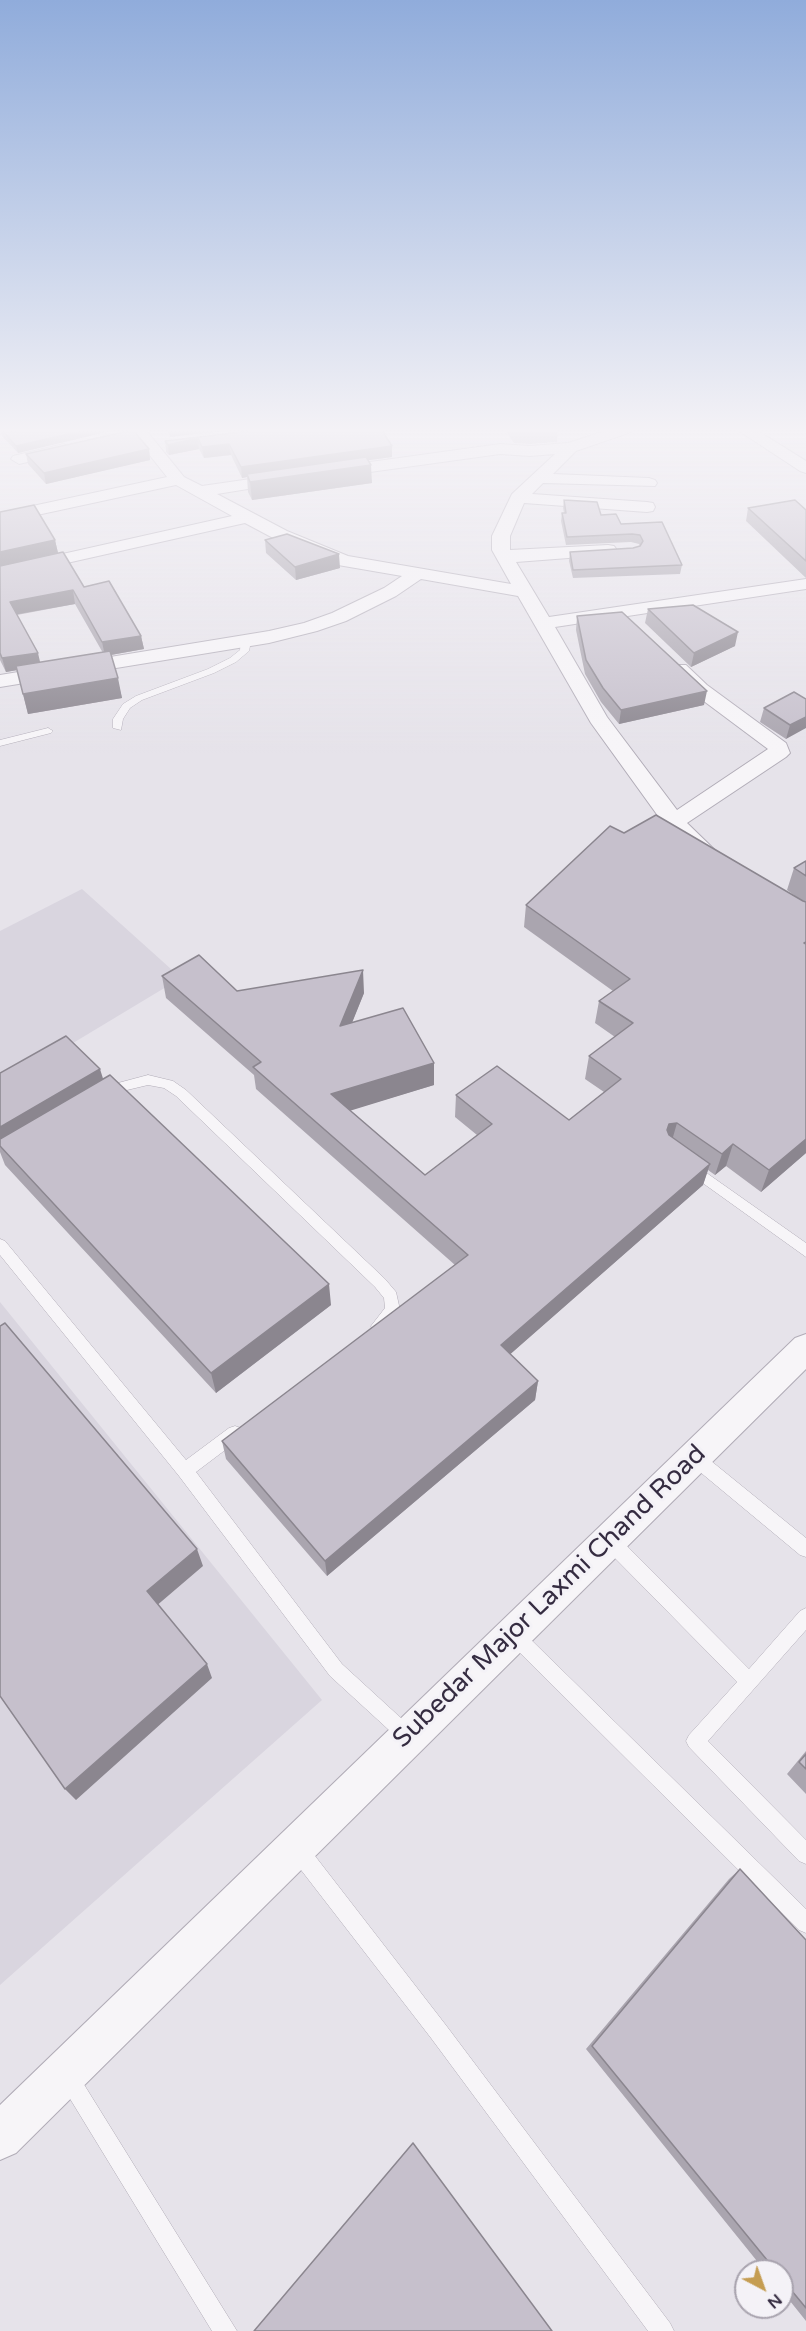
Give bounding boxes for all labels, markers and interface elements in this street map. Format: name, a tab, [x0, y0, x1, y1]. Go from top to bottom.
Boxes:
street label: Subedar Major Laxmi Chand Road	[387, 1439, 713, 1755]
north arrow	[734, 2259, 794, 2319]
text: N	[763, 2289, 786, 2313]

